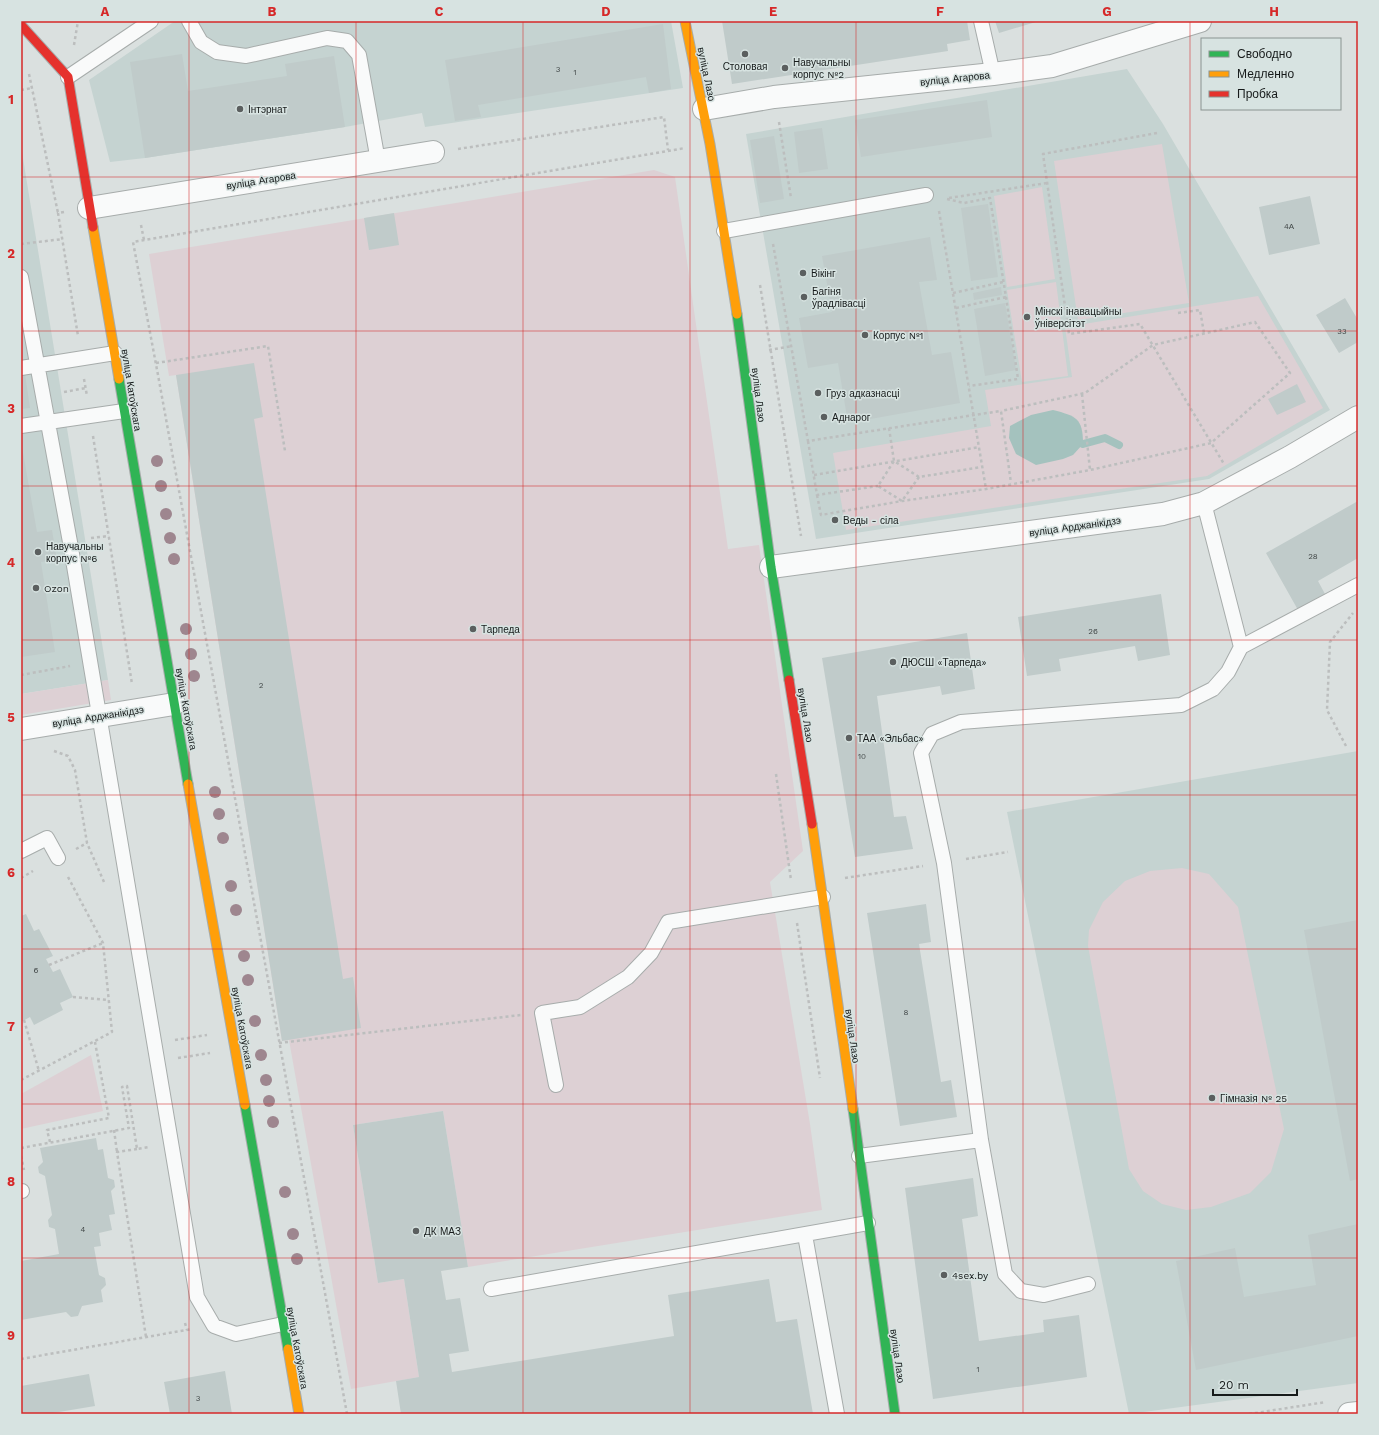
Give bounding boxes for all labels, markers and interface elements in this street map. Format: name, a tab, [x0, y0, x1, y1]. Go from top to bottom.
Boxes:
text: A	[101, 4, 110, 19]
text: B	[268, 4, 277, 19]
text: C	[435, 4, 444, 19]
text: D	[601, 4, 611, 19]
text: E	[769, 4, 777, 19]
text: F	[936, 4, 944, 19]
text: G	[1102, 4, 1112, 19]
text: H	[1269, 4, 1279, 19]
legend	[1201, 38, 1341, 110]
street label: вуліца Лазо	[695, 46, 718, 102]
text: Свободно	[1237, 47, 1292, 61]
marker: Столовая	[740, 49, 750, 59]
place label: Навучальны корпус №2	[793, 57, 850, 80]
place label: Столовая	[723, 61, 767, 72]
marker: Навучальны корпус №2	[780, 63, 790, 73]
house number: 3	[556, 65, 561, 74]
text: Медленно	[1237, 67, 1294, 81]
house number: 1	[573, 68, 577, 77]
street label: вуліца Агарова	[920, 69, 991, 88]
text: Пробка	[1237, 87, 1278, 101]
text: 1	[8, 92, 14, 107]
marker: Інтэрнат	[235, 104, 245, 114]
place label: Інтэрнат	[248, 104, 287, 115]
street label: вуліца Агарова	[226, 170, 297, 191]
house number: 4А	[1284, 222, 1295, 231]
text: 2	[7, 246, 15, 261]
marker: Вікінг	[798, 268, 808, 278]
place label: Вікінг	[811, 268, 836, 279]
place label: Багіня ўрадлівасці	[812, 286, 866, 309]
marker: Багіня ўрадлівасці	[799, 292, 809, 302]
place label: Мінскі інавацыйны ўніверсітэт	[1035, 306, 1121, 329]
marker: Мінскі інавацыйны ўніверсітэт	[1022, 312, 1032, 322]
house number: 33	[1337, 327, 1347, 336]
marker: Корпус №1	[860, 330, 870, 340]
place label: Корпус №1	[873, 330, 924, 341]
street label: вуліца Катоўскага	[120, 348, 143, 432]
street label: вуліца Лазо	[750, 367, 767, 423]
marker: Груз адказнасці	[813, 388, 823, 398]
place label: Груз адказнасці	[826, 388, 899, 399]
text: 3	[7, 401, 15, 416]
marker: Аднарог	[819, 412, 829, 422]
place label: Аднарог	[832, 412, 871, 423]
marker: Веды - сіла	[830, 515, 840, 525]
place label: Веды - сіла	[843, 515, 899, 526]
street label: вуліца Арджанікідзэ	[1028, 515, 1122, 538]
place label: Навучальны корпус №6	[46, 541, 103, 564]
marker: Навучальны корпус №6	[33, 547, 43, 557]
house number: 28	[1308, 552, 1318, 561]
text: 4	[7, 555, 16, 570]
marker: Ozon	[31, 583, 41, 593]
place label: Ozon	[44, 583, 69, 594]
marker: Тарпеда	[468, 624, 478, 634]
place label: Тарпеда	[481, 624, 520, 635]
house number: 26	[1088, 627, 1098, 636]
marker: ДЮСШ «Тарпеда»	[888, 657, 898, 667]
place label: ДЮСШ «Тарпеда»	[901, 657, 986, 668]
street label: вуліца Катоўскага	[174, 667, 199, 751]
house number: 2	[259, 681, 264, 690]
street label: вуліца Лазо	[796, 687, 815, 743]
street label: вуліца Арджанікідзэ	[51, 704, 145, 729]
text: 5	[7, 710, 15, 725]
marker: ТАА «Эльбас»	[844, 733, 854, 743]
place label: ТАА «Эльбас»	[857, 733, 923, 744]
house number: 10	[858, 752, 866, 761]
text: 6	[7, 865, 15, 880]
house number: 6	[34, 966, 39, 975]
street label: вуліца Катоўскага	[230, 986, 255, 1070]
street label: вуліца Лазо	[843, 1008, 862, 1064]
house number: 8	[904, 1008, 909, 1017]
text: 7	[7, 1019, 15, 1034]
marker: Гімназія № 25	[1207, 1093, 1217, 1103]
place label: Гімназія № 25	[1220, 1093, 1287, 1104]
text: 8	[7, 1174, 15, 1189]
house number: 4	[81, 1225, 86, 1234]
marker: ДК МАЗ	[411, 1226, 421, 1236]
place label: ДК МАЗ	[424, 1226, 461, 1237]
marker: 4sex.by	[939, 1270, 949, 1280]
place label: 4sex.by	[952, 1270, 989, 1281]
street label: вуліца Катоўскага	[285, 1306, 310, 1390]
text: 9	[7, 1328, 15, 1343]
street label: вуліца Лазо	[888, 1328, 907, 1384]
house number: 1	[976, 1365, 980, 1374]
scale bar	[1213, 1371, 1297, 1397]
text: 20 m	[1219, 1378, 1249, 1392]
house number: 3	[196, 1394, 201, 1403]

